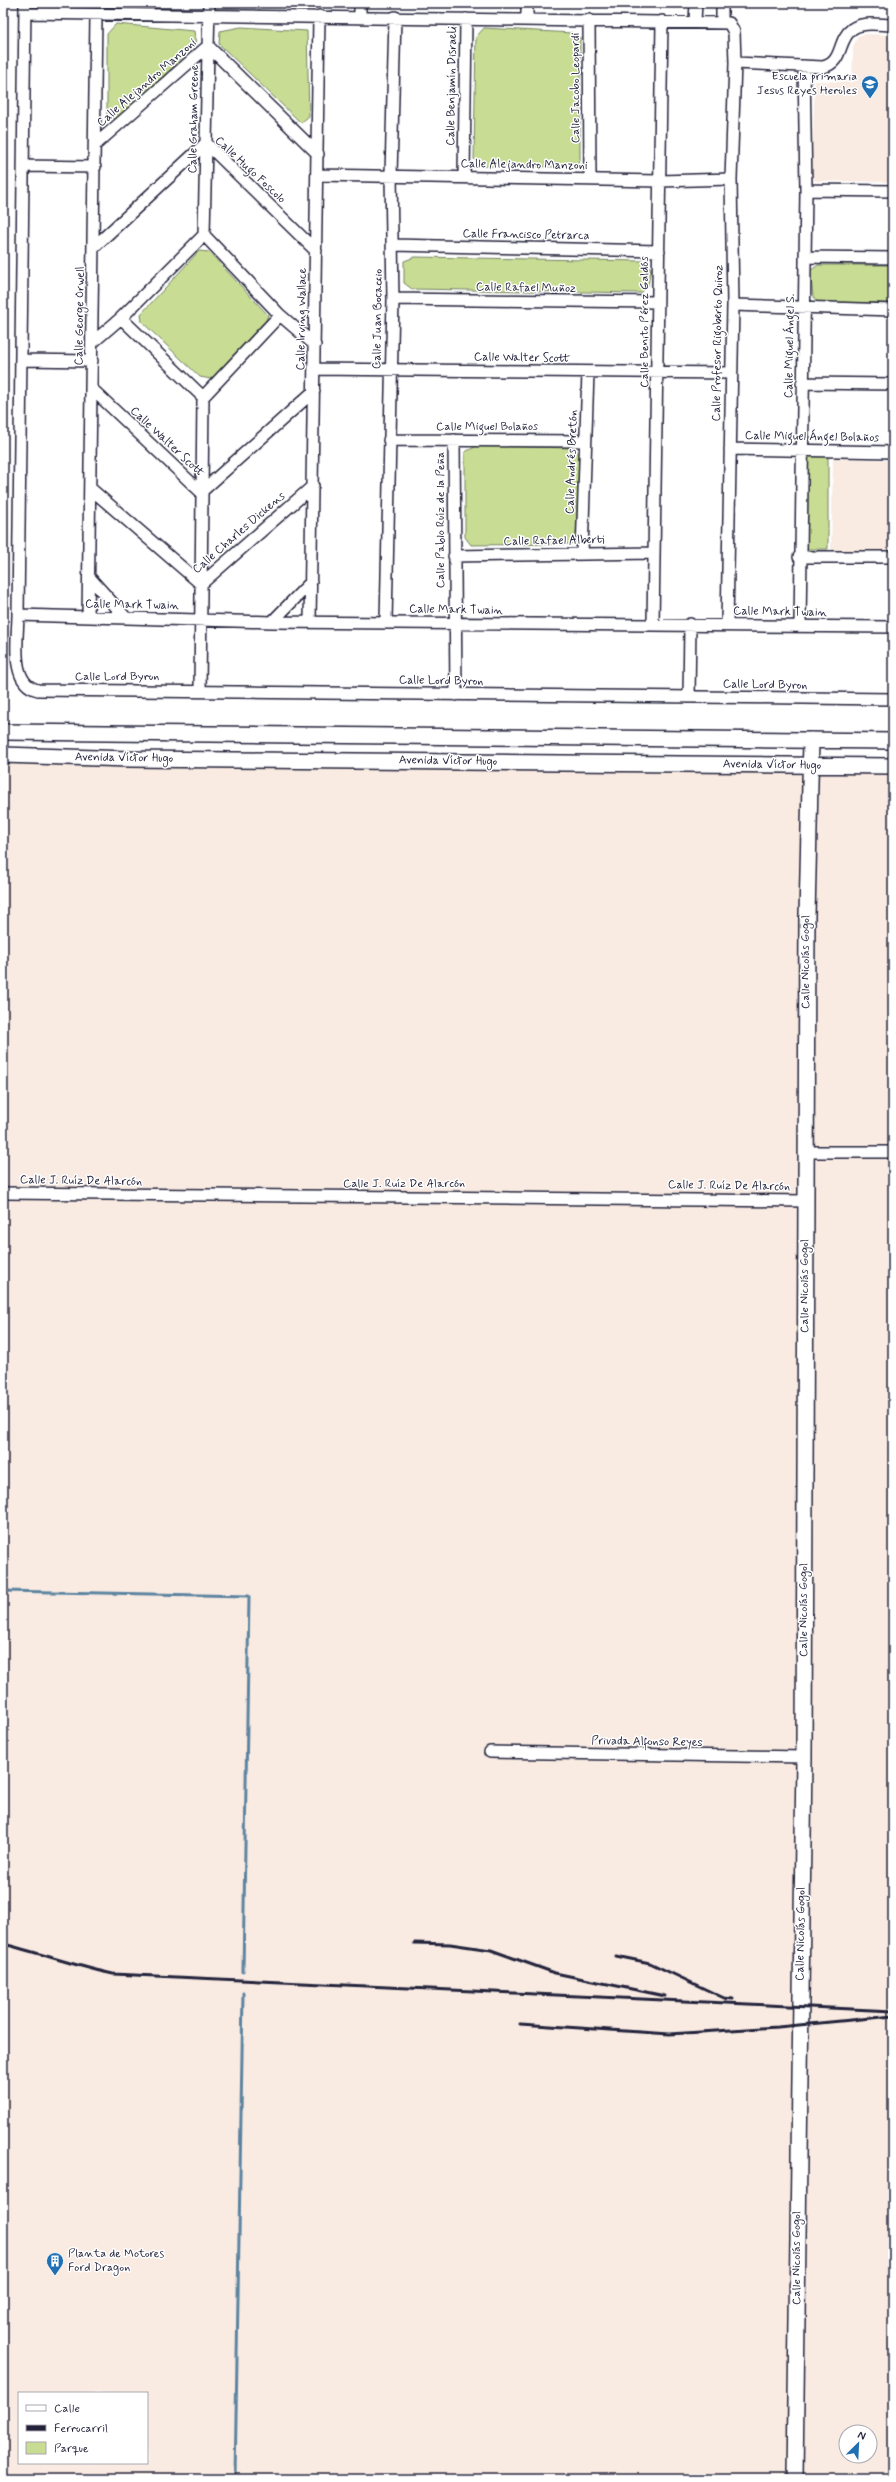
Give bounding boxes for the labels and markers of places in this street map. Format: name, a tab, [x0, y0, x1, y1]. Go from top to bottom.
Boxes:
place label: Escuela primaria Jesus Reyes Heroles	[757, 69, 857, 99]
school or university icon: Escuela primaria Jesus Reyes Heroles	[860, 74, 880, 99]
place label: Planta de Motores Ford Dragon	[68, 2246, 164, 2276]
building icon: Planta de Motores Ford Dragon	[45, 2251, 65, 2276]

